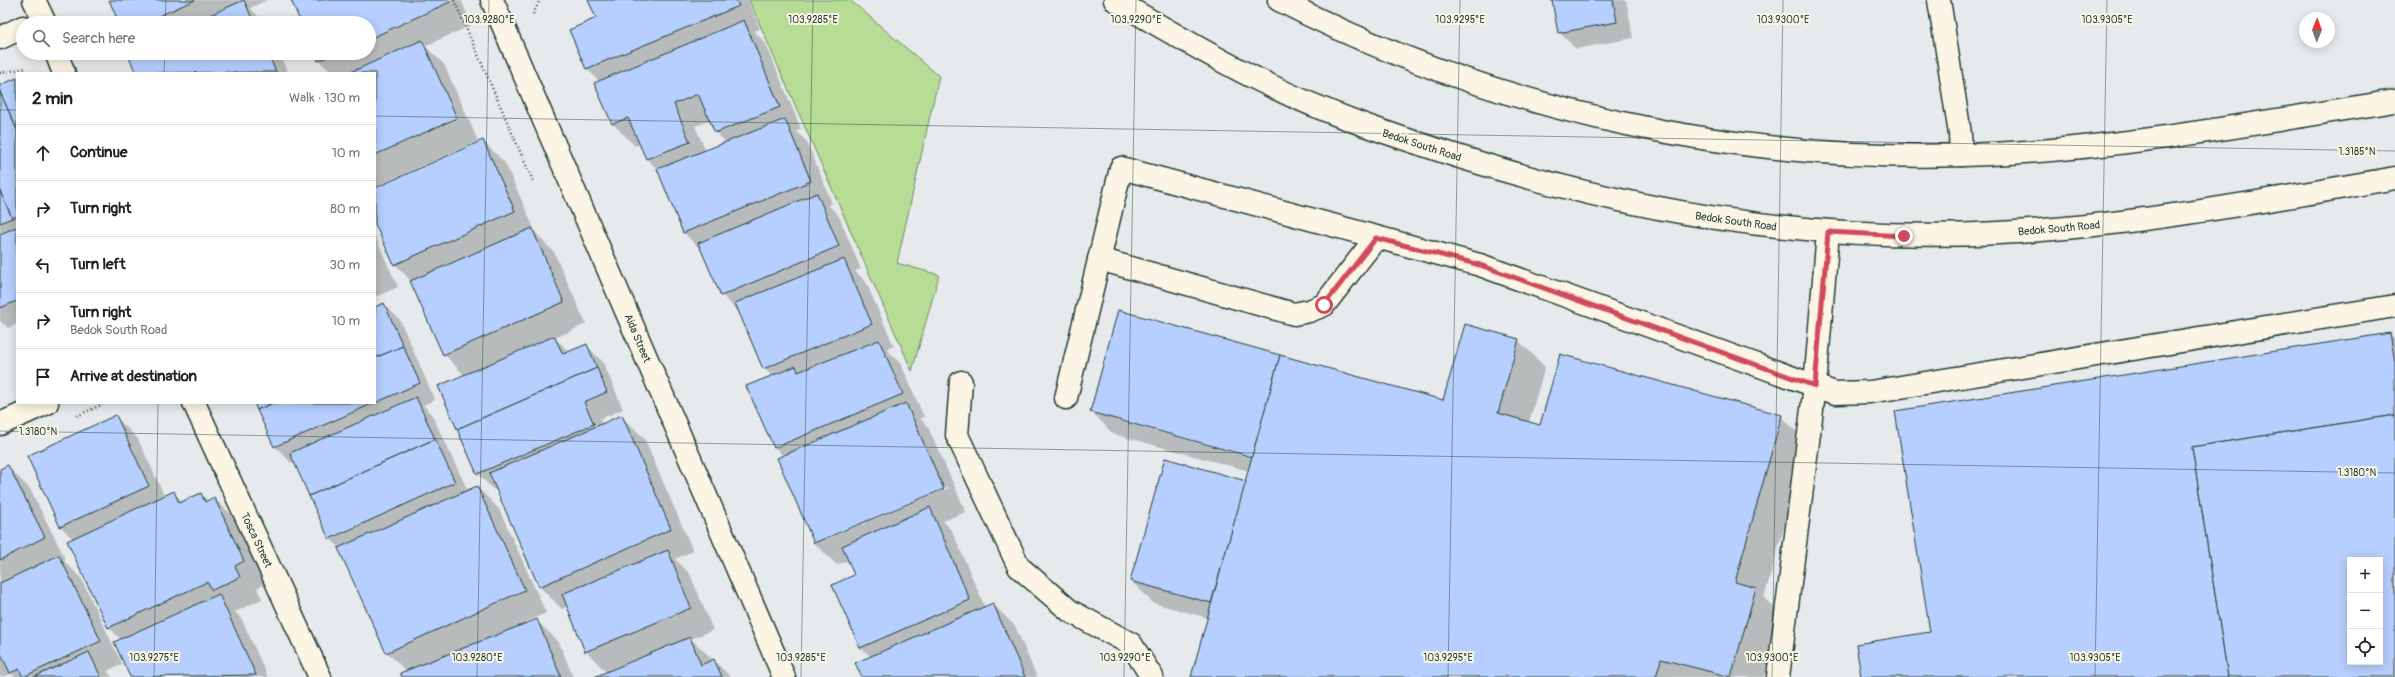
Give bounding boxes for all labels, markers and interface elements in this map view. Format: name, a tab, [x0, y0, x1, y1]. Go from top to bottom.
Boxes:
north arrow	[2299, 12, 2335, 48]
text: 103.9280°E	[464, 14, 514, 26]
text: 103.9285°E	[788, 14, 838, 26]
text: 103.9290°E	[1111, 14, 1161, 26]
text: 103.9295°E	[1435, 14, 1485, 26]
text: 103.9300°E	[1757, 14, 1809, 26]
text: 103.9305°E	[2081, 14, 2133, 26]
search box	[16, 16, 376, 60]
icon: search	[30, 27, 52, 49]
text: Search here	[62, 29, 135, 48]
text: 2 min	[32, 88, 73, 109]
text: Walk · 130 m	[289, 90, 360, 106]
street label: Bedok South Road	[1381, 127, 1463, 164]
icon: ahead	[32, 142, 54, 164]
text: Continue	[70, 143, 128, 162]
text: 10 m	[332, 145, 360, 161]
text: 1.3185°N	[2338, 146, 2376, 158]
icon: right	[32, 198, 54, 220]
text: Turn right	[70, 199, 131, 218]
text: 80 m	[330, 201, 360, 217]
street label: Bedok South Road	[1694, 209, 1778, 234]
street label: Bedok South Road	[2017, 218, 2101, 239]
route end	[1895, 227, 1913, 245]
icon: left	[32, 254, 54, 276]
text: Turn left	[70, 255, 126, 274]
text: 30 m	[330, 257, 360, 273]
route start	[1315, 296, 1333, 314]
text: Turn right	[70, 303, 131, 322]
icon: right	[32, 310, 54, 332]
street label: Aida Street	[621, 312, 654, 365]
text: 10 m	[332, 313, 360, 329]
text: Bedok South Road	[70, 322, 167, 338]
icon: arrive	[32, 366, 54, 388]
text: Arrive at destination	[70, 367, 197, 386]
text: 1.3180°N	[19, 426, 58, 438]
text: 1.3180°N	[2338, 467, 2377, 479]
street label: Tosca Street	[238, 511, 275, 570]
map controls	[2347, 557, 2383, 665]
button: +	[2347, 557, 2383, 593]
button: −	[2347, 593, 2383, 629]
button: locate	[2347, 629, 2383, 665]
text: 103.9275°E	[129, 652, 179, 664]
text: 103.9280°E	[452, 652, 502, 664]
text: 103.9285°E	[776, 652, 826, 664]
text: 103.9290°E	[1100, 652, 1150, 664]
text: 103.9295°E	[1423, 652, 1473, 664]
text: 103.9300°E	[1746, 652, 1798, 664]
text: 103.9305°E	[2069, 652, 2121, 664]

